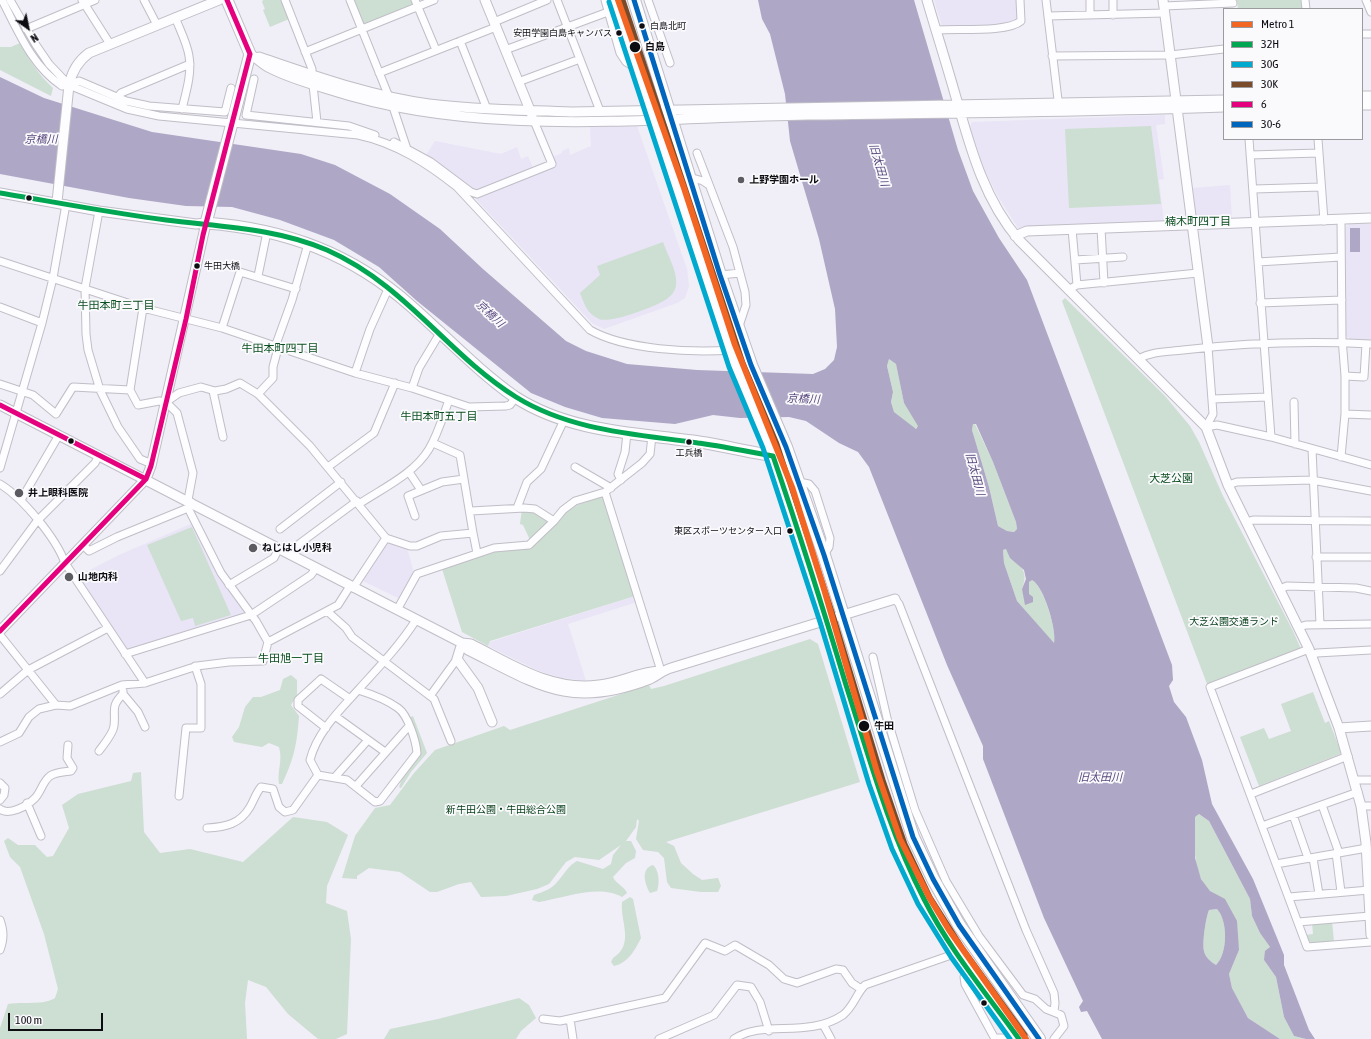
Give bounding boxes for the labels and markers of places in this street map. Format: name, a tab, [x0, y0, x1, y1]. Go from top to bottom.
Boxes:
marker: 白島北町	[637, 21, 647, 31]
place label: 白島北町	[650, 21, 686, 31]
place label: 安田学園白島キャンパス	[513, 28, 612, 38]
marker: 安田学園白島キャンパス	[614, 28, 624, 38]
marker: 白島	[628, 40, 642, 54]
place label: 白島	[645, 41, 665, 53]
place label: 上野学園ホール	[749, 174, 819, 186]
marker: 上野学園ホール	[736, 175, 746, 185]
unlabelled marker	[24, 193, 34, 203]
marker: 牛田大橋	[192, 261, 202, 271]
place label: 牛田大橋	[204, 261, 240, 271]
unlabelled marker	[66, 436, 76, 446]
marker: 工兵橋	[684, 437, 694, 447]
place label: 工兵橋	[676, 448, 702, 458]
marker: 井上眼科医院	[13, 487, 25, 499]
place label: 井上眼科医院	[28, 487, 88, 499]
place label: 東区スポーツセンター入口	[674, 526, 782, 536]
marker: 東区スポーツセンター入口	[785, 526, 795, 536]
marker: ねじはし小児科	[247, 542, 259, 554]
place label: ねじはし小児科	[262, 542, 332, 554]
marker: 山地内科	[63, 571, 75, 583]
place label: 山地内科	[78, 571, 118, 583]
marker: 牛田	[857, 719, 871, 733]
place label: 牛田	[874, 720, 894, 732]
unlabelled marker	[979, 998, 989, 1008]

